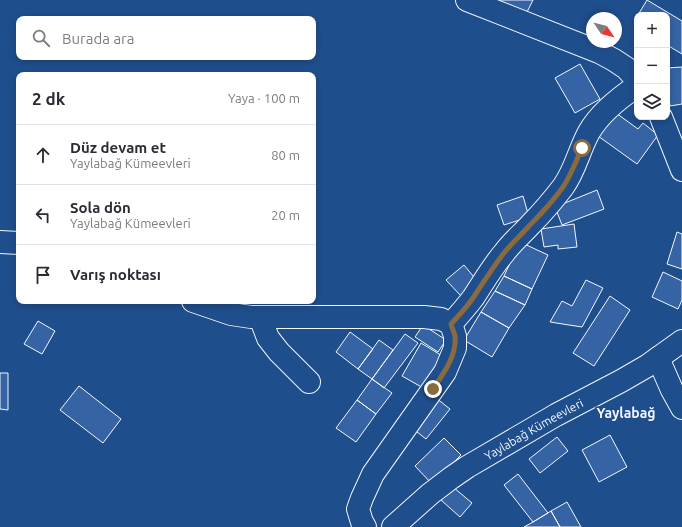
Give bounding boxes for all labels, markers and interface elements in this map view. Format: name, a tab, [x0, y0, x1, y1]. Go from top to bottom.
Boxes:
north arrow	[586, 12, 622, 48]
map controls	[634, 12, 670, 120]
button: +	[634, 12, 670, 48]
search box	[16, 16, 316, 60]
icon: search	[30, 27, 52, 49]
text: Burada ara	[62, 30, 134, 47]
button: −	[634, 48, 670, 84]
button: layers	[634, 84, 670, 120]
text: 2 dk	[32, 89, 65, 108]
text: Yaya · 100 m	[228, 91, 300, 105]
text: Düz devam et	[70, 139, 166, 156]
route start	[573, 139, 591, 157]
icon: ahead	[32, 144, 54, 166]
text: 80 m	[271, 148, 300, 162]
text: Yaylabağ Kümeevleri	[70, 156, 191, 170]
text: Sola dön	[70, 199, 131, 216]
icon: left	[32, 204, 54, 226]
text: 20 m	[271, 208, 300, 222]
text: Yaylabağ Kümeevleri	[70, 216, 191, 230]
icon: arrive	[32, 264, 54, 286]
text: Varış noktası	[70, 266, 161, 283]
route end	[424, 380, 442, 398]
street label: Yaylabağ Kümeevleri	[482, 396, 585, 462]
district label: Yaylabağ	[596, 405, 656, 421]

